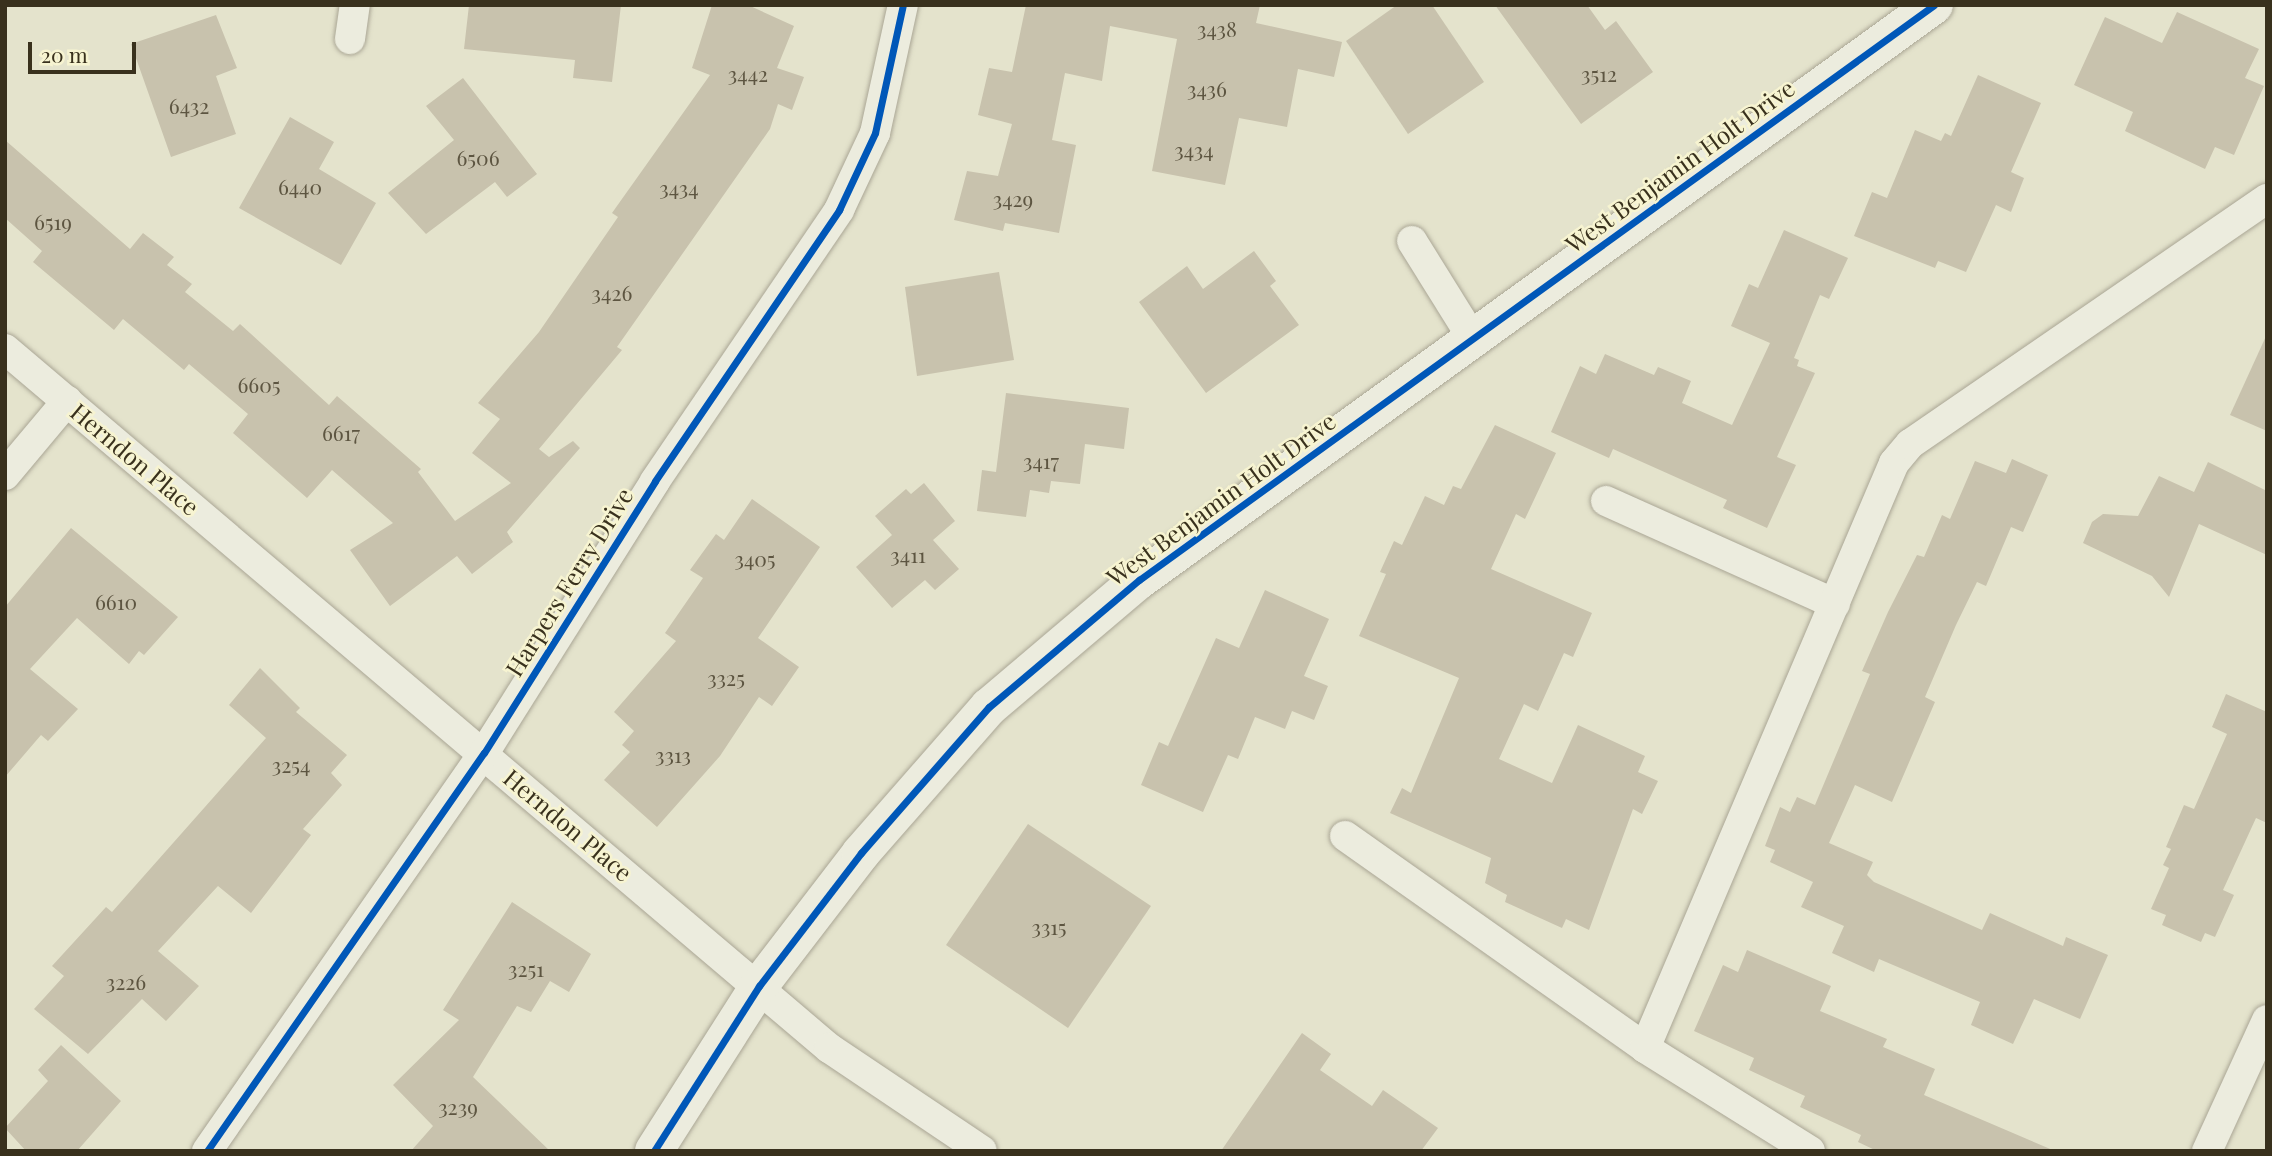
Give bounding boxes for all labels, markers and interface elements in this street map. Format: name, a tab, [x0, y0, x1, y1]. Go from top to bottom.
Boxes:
house number: 3438	[1197, 15, 1237, 41]
scale bar	[32, 28, 140, 72]
text: 20 m	[41, 40, 88, 68]
house number: 3442	[728, 60, 768, 86]
house number: 3512	[1581, 60, 1617, 86]
street label: West Benjamin Holt Drive	[1560, 73, 1800, 259]
house number: 3436	[1187, 75, 1227, 101]
house number: 6432	[169, 92, 209, 118]
house number: 3434	[1174, 136, 1214, 162]
house number: 6506	[456, 144, 500, 170]
house number: 6440	[278, 173, 322, 199]
house number: 3434	[659, 174, 699, 200]
house number: 3429	[993, 185, 1033, 211]
house number: 6519	[34, 208, 72, 234]
house number: 3426	[592, 279, 632, 305]
house number: 6605	[237, 371, 281, 397]
street label: Herndon Place	[65, 397, 205, 521]
street label: West Benjamin Holt Drive	[1101, 406, 1341, 592]
house number: 6617	[322, 419, 360, 445]
house number: 3417	[1023, 447, 1059, 473]
street label: Harpers Ferry Drive	[499, 482, 639, 682]
house number: 3411	[890, 541, 926, 567]
house number: 3405	[734, 545, 776, 571]
house number: 6610	[95, 588, 137, 614]
house number: 3325	[707, 664, 745, 690]
house number: 3313	[655, 741, 691, 767]
house number: 3254	[272, 751, 310, 777]
street label: Herndon Place	[498, 763, 638, 887]
house number: 3315	[1031, 913, 1067, 939]
house number: 3251	[508, 955, 544, 981]
house number: 3226	[106, 968, 146, 994]
house number: 3239	[438, 1093, 478, 1119]

